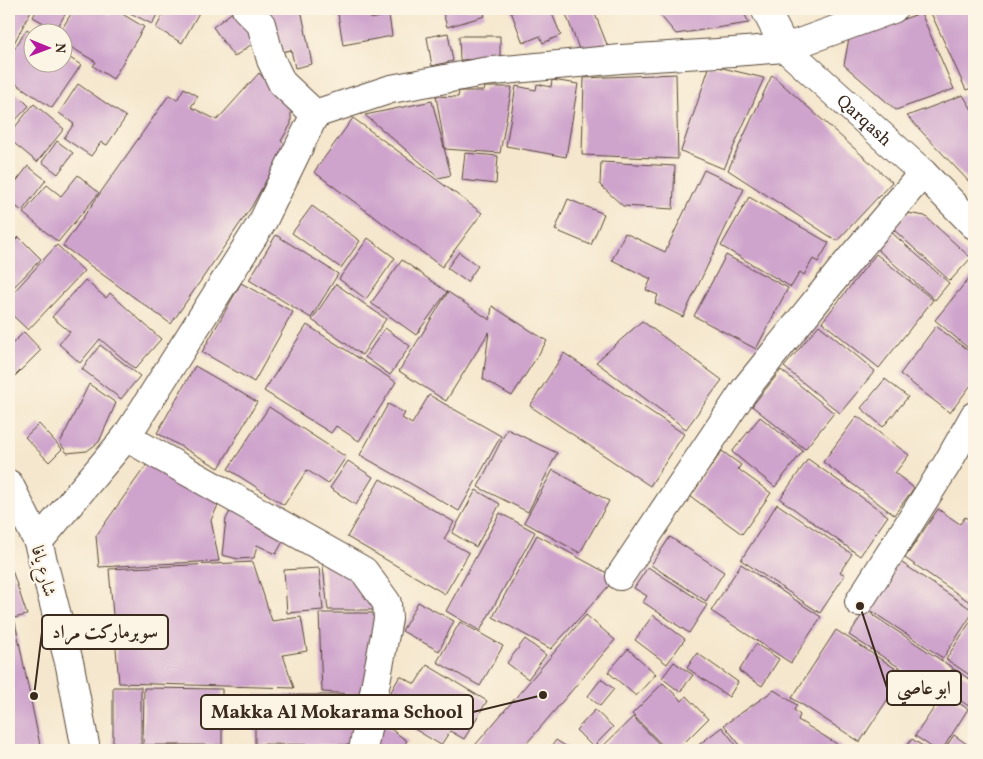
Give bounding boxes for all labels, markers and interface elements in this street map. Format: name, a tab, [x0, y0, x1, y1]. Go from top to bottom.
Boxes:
north arrow	[22, 22, 72, 72]
text: N	[50, 43, 69, 53]
street label: Qarqash	[830, 89, 897, 153]
street label: شارع يافا	[23, 543, 61, 600]
callout: سوبرماركت مراد	[42, 615, 168, 649]
text: سوبرماركت مراد	[52, 620, 158, 646]
callout: ابو عاصي	[887, 671, 961, 705]
text: ابو عاصي	[897, 676, 951, 705]
callout: Makka Al Mokarama School	[201, 695, 473, 729]
text: Makka Al Mokarama School	[211, 700, 463, 726]

